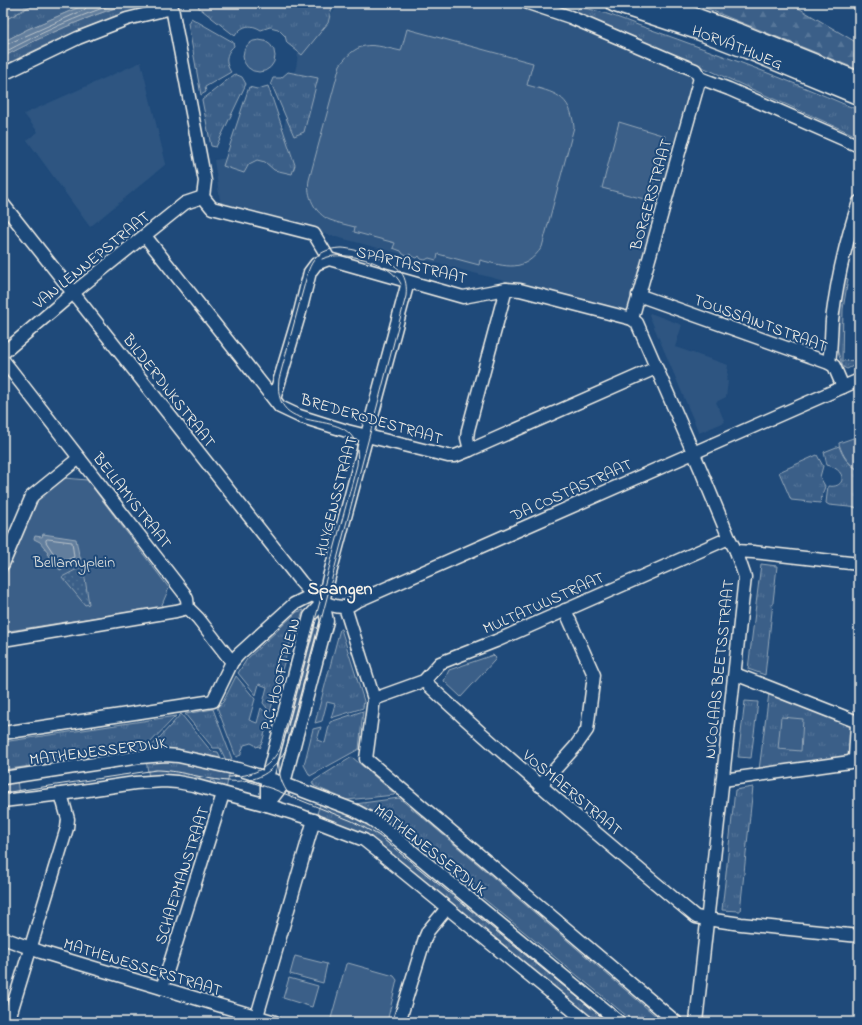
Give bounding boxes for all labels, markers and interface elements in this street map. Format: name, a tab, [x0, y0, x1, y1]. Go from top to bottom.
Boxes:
street label: HORVÁTHWEG	[689, 20, 786, 77]
street label: BORGERSTRAAT	[624, 136, 679, 254]
street label: VAN LENNEPSTRAAT	[28, 206, 156, 316]
street label: SPARTASTRAAT	[354, 241, 469, 291]
street label: TOUSSAINTSTRAAT	[690, 288, 831, 359]
street label: BILDERDIJKSTRAAT	[116, 328, 221, 453]
street label: BREDERODESTRAAT	[297, 388, 445, 452]
street label: HUYGENSSTRAAT	[309, 434, 365, 559]
street label: BELLAMYSTRAAT	[86, 447, 177, 554]
street label: DA COSTASTRAAT	[506, 453, 636, 529]
park label: Bellamyplein	[32, 551, 115, 575]
street label: MULTATULISTRAAT	[479, 566, 608, 641]
district label: Spangen	[308, 577, 373, 604]
street label: NICOLAAS BEETSSTRAAT	[699, 578, 741, 760]
street label: P.C. HOOFTPLEIN	[254, 616, 307, 733]
street label: MATHENESSERDIJK	[28, 732, 169, 772]
street label: VOSMAERSTRAAT	[516, 744, 627, 842]
street label: MATHENESSERDIJK	[368, 799, 492, 903]
street label: SCHAEPMANSTRAAT	[149, 804, 217, 948]
street label: MATHENESSERSTRAAT	[60, 932, 225, 1003]

